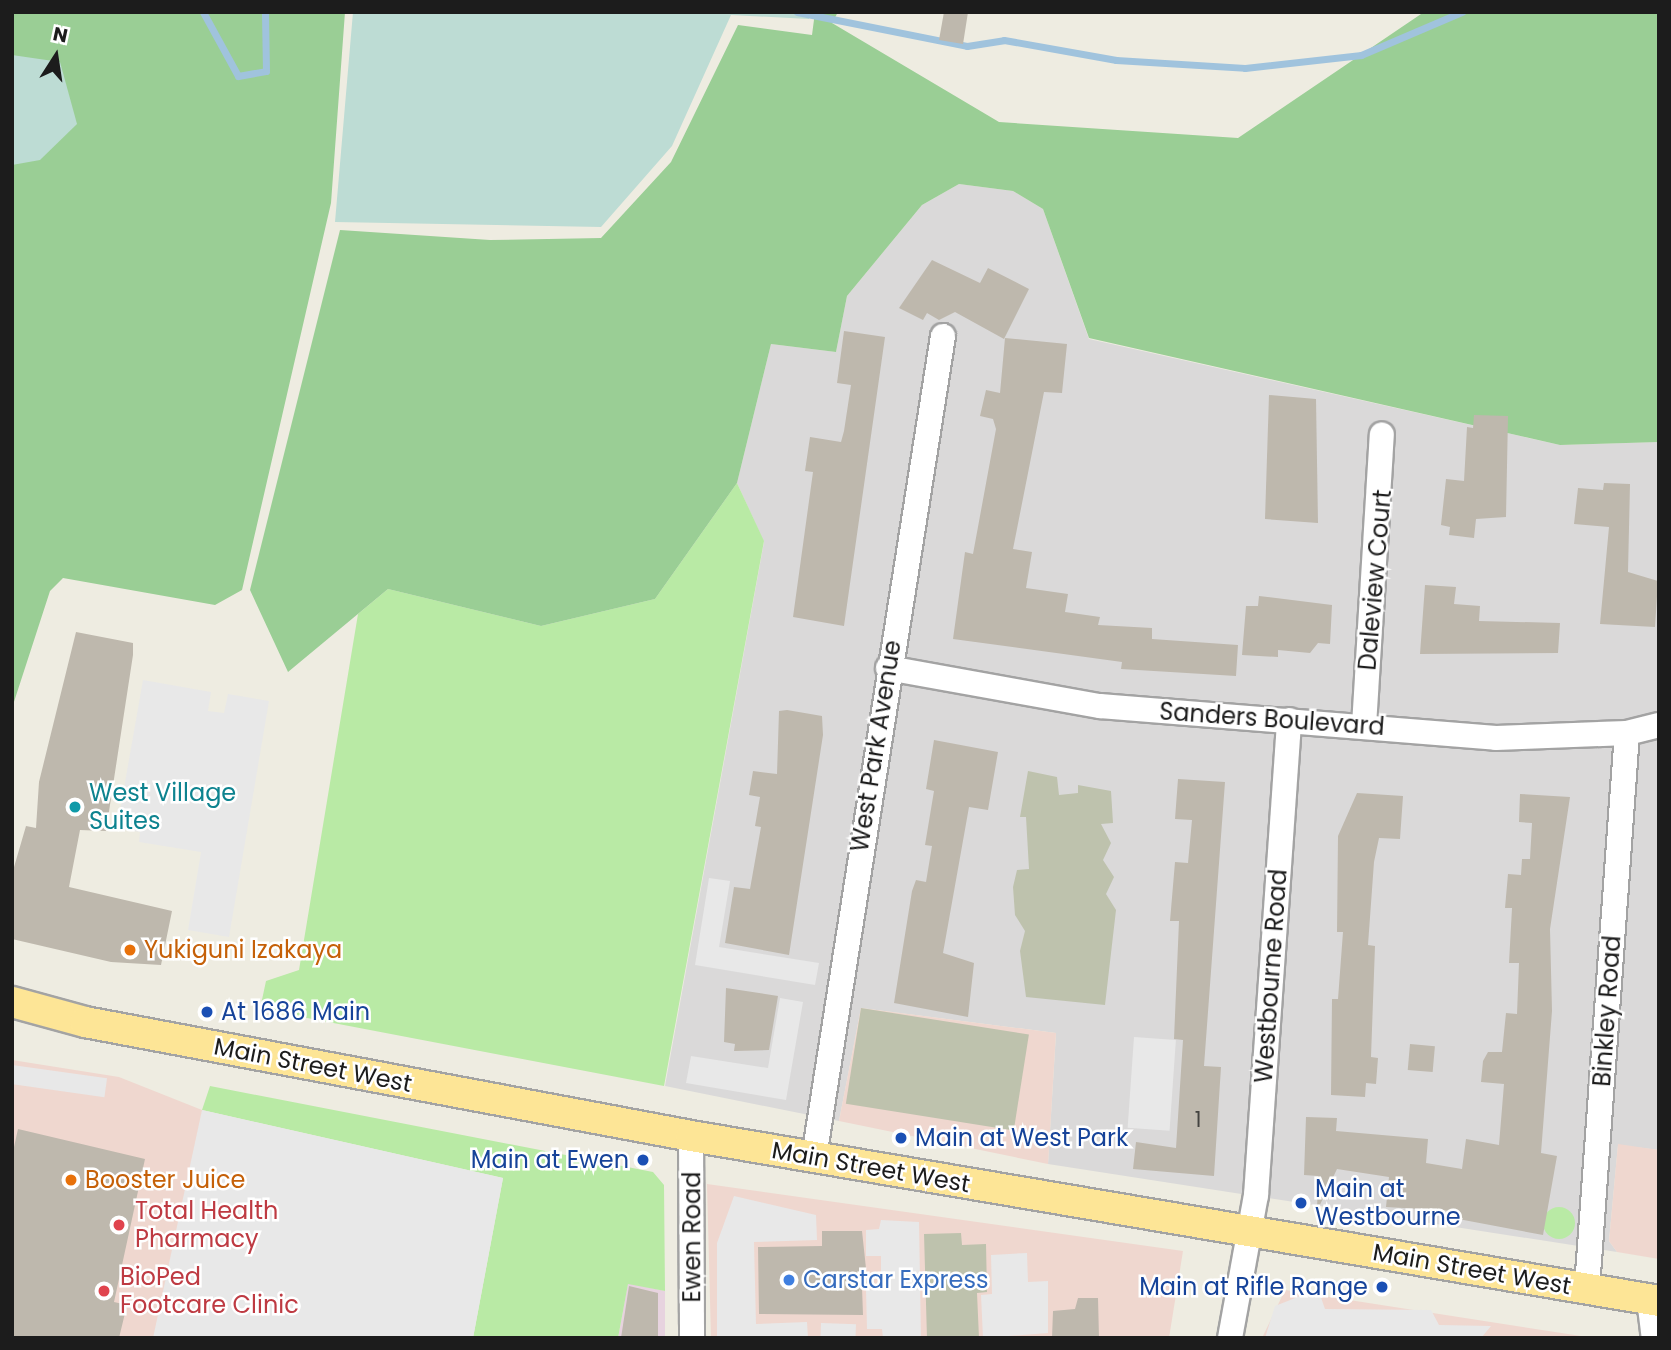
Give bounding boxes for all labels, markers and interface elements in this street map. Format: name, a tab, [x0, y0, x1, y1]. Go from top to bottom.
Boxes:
text: N	[51, 20, 70, 50]
north arrow	[21, 21, 91, 91]
street label: Daleview Court	[1353, 488, 1397, 672]
street label: West Park Avenue	[845, 638, 907, 854]
street label: Sanders Boulevard	[1158, 697, 1386, 741]
place label: West Village Suites	[89, 779, 236, 835]
marker: West Village Suites	[67, 799, 83, 815]
street label: Westbourne Road	[1249, 868, 1293, 1084]
street label: Binkley Road	[1587, 934, 1627, 1088]
place label: Yukiguni Izakaya	[144, 936, 342, 964]
marker: Yukiguni Izakaya	[122, 942, 138, 958]
place label: At 1686 Main	[221, 998, 370, 1026]
marker: At 1686 Main	[199, 1004, 215, 1020]
street label: Main Street West	[212, 1032, 414, 1098]
house number: 1	[1195, 1107, 1201, 1133]
place label: Main at West Park	[915, 1124, 1128, 1152]
marker: Main at West Park	[893, 1130, 909, 1146]
street label: Main Street West	[770, 1135, 972, 1199]
place label: Main at Ewen	[471, 1146, 629, 1174]
marker: Main at Ewen	[635, 1152, 651, 1168]
place label: Booster Juice	[85, 1166, 245, 1194]
street label: Ewen Road	[678, 1171, 706, 1303]
marker: Booster Juice	[63, 1172, 79, 1188]
place label: Main at Westbourne	[1315, 1175, 1461, 1231]
marker: Main at Westbourne	[1293, 1195, 1309, 1211]
place label: Total Health Pharmacy	[135, 1197, 278, 1253]
marker: Total Health Pharmacy	[109, 1215, 129, 1235]
street label: Main Street West	[1371, 1237, 1573, 1301]
place label: BioPed Footcare Clinic	[120, 1263, 299, 1319]
place label: Carstar Express	[803, 1266, 988, 1294]
marker: Carstar Express	[781, 1272, 797, 1288]
place label: Main at Rifle Range	[1139, 1273, 1368, 1301]
marker: Main at Rifle Range	[1374, 1279, 1390, 1295]
marker: BioPed Footcare Clinic	[94, 1281, 114, 1301]

